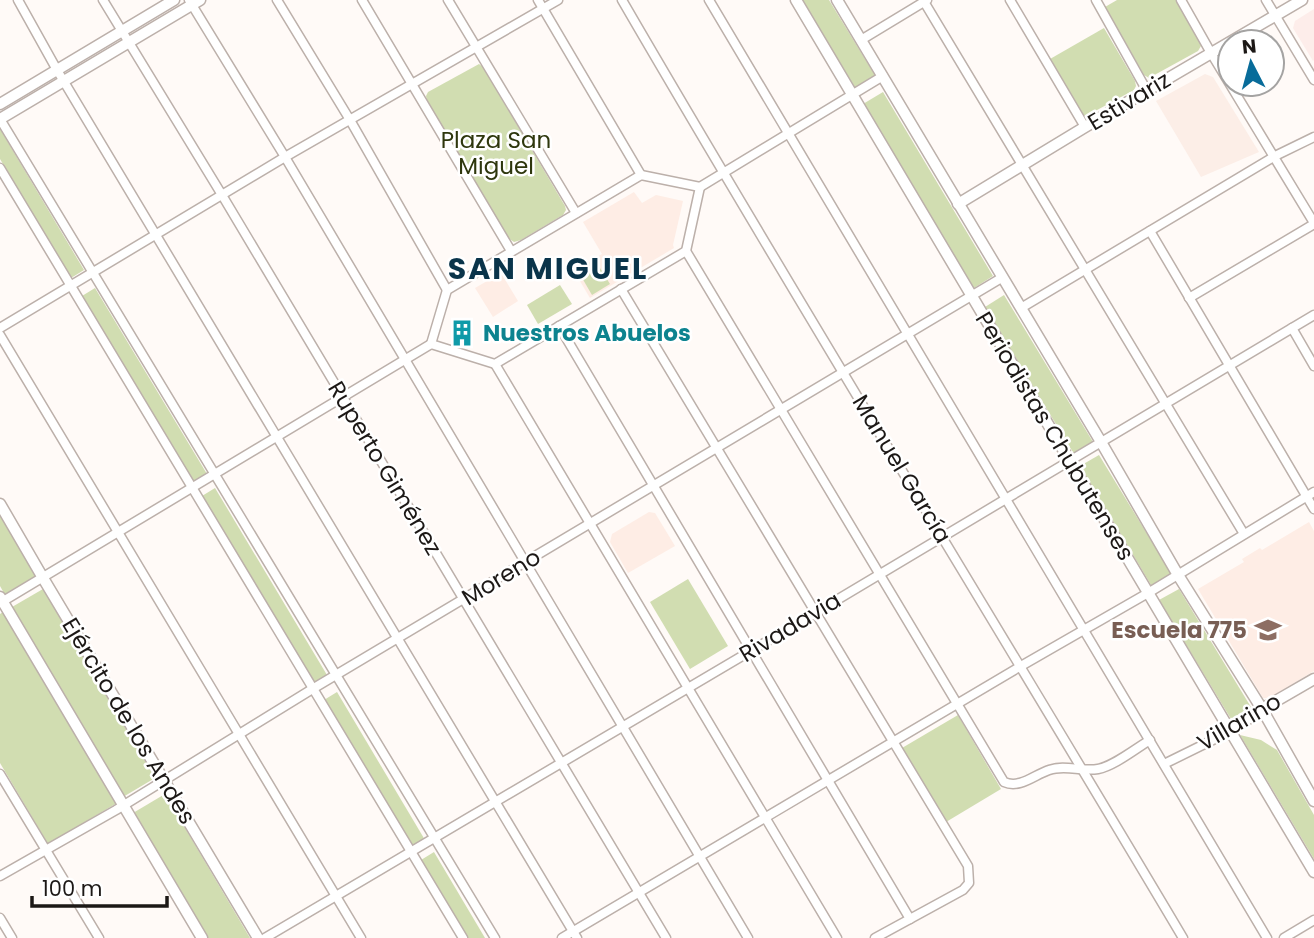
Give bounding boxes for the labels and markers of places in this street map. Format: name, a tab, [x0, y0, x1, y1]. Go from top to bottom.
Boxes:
place label: Nuestros Abuelos	[483, 317, 691, 349]
building icon: Nuestros Abuelos	[447, 318, 477, 348]
place label: Escuela 775	[1111, 614, 1247, 646]
school or university icon: Escuela 775	[1253, 615, 1283, 645]

